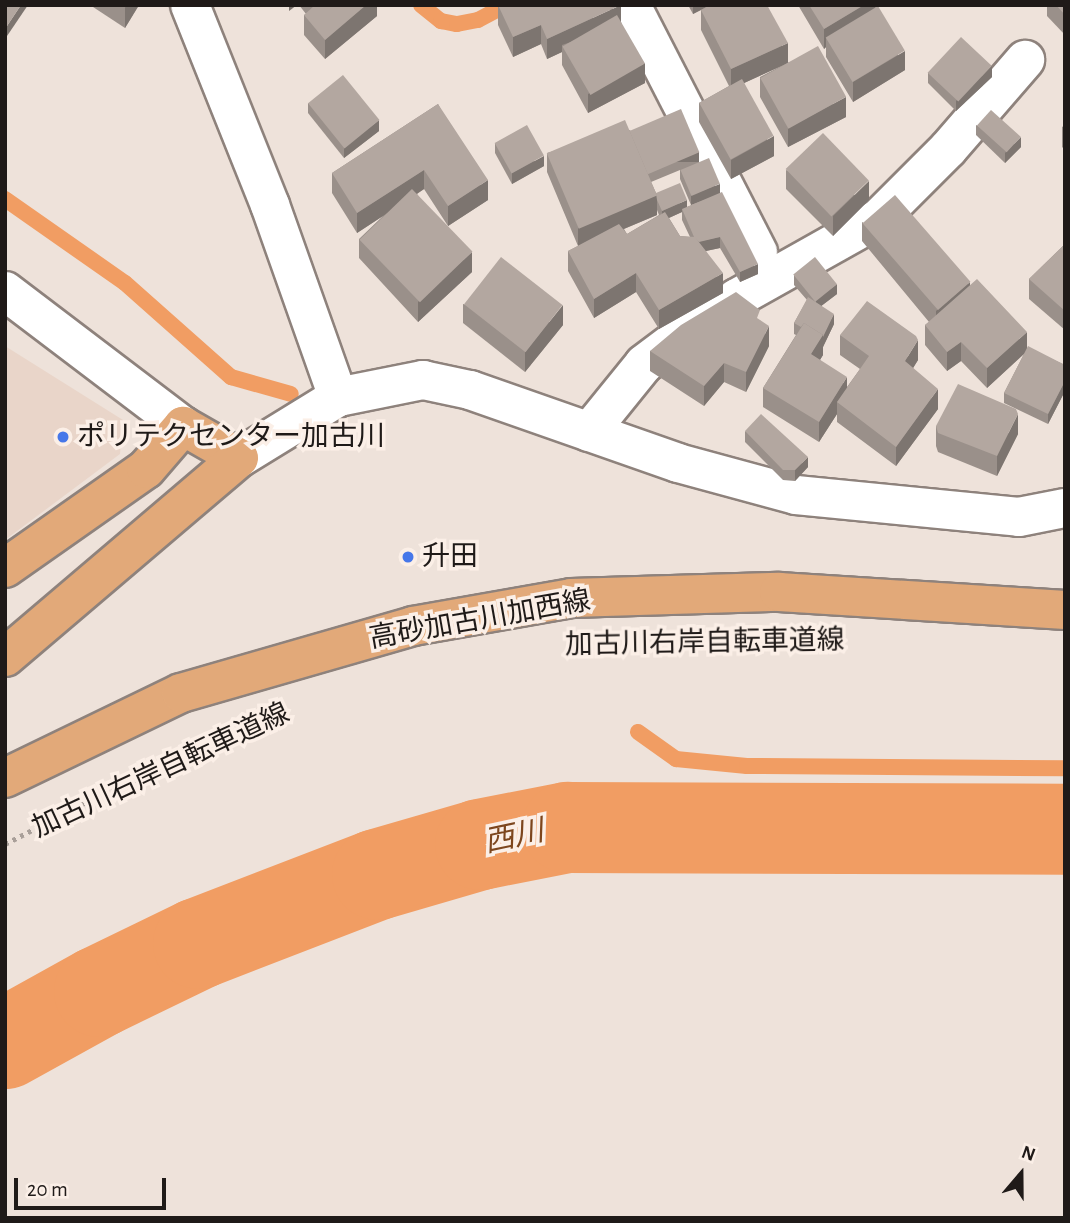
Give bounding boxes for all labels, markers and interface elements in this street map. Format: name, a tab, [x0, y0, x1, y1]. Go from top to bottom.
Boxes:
place label: ポリテクセンター加古川	[77, 420, 385, 454]
marker: ポリテクセンター加古川	[55, 429, 71, 445]
place label: 升田	[422, 540, 478, 574]
marker: 升田	[400, 549, 416, 565]
street label: 高砂加古川加西線	[367, 584, 593, 656]
street label: 加古川右岸自転車道線	[565, 624, 845, 662]
street label: 加古川右岸自転車道線	[27, 697, 295, 845]
water label: 西川	[481, 813, 547, 861]
north arrow	[986, 1139, 1056, 1209]
text: N	[1019, 1143, 1038, 1165]
scale bar	[18, 1164, 170, 1208]
text: 20 m	[27, 1179, 68, 1200]

